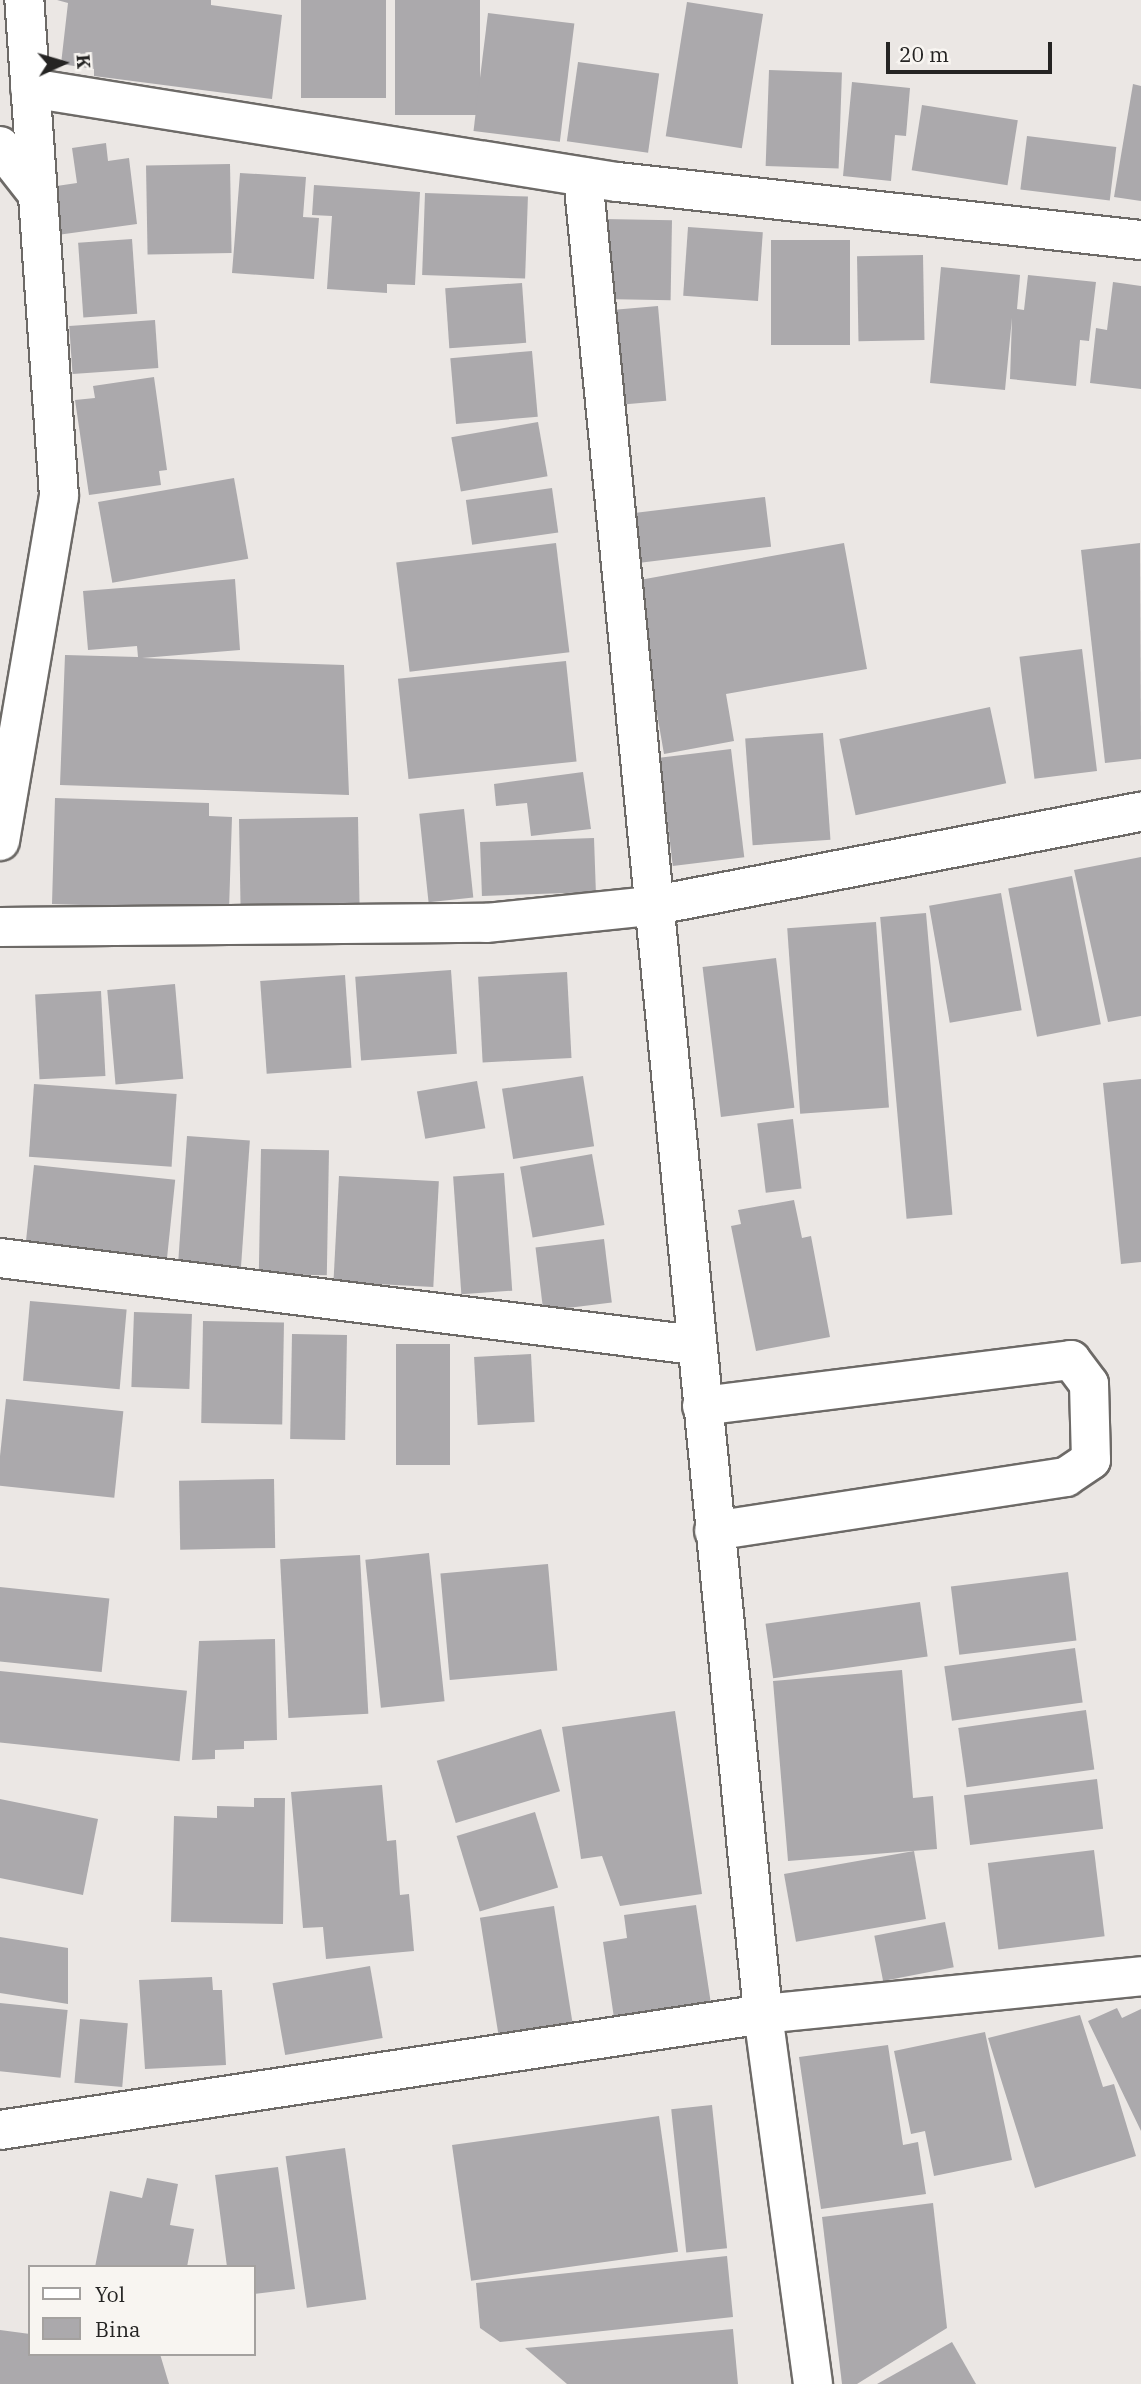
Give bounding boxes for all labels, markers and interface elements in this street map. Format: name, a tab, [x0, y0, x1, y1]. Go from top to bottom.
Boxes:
north arrow	[28, 28, 98, 98]
scale bar	[889, 28, 1055, 72]
text: 20 m	[899, 40, 949, 68]
text: K	[71, 53, 96, 70]
legend	[28, 2265, 256, 2356]
text: Yol	[95, 2280, 125, 2308]
text: Bina	[95, 2315, 141, 2343]

